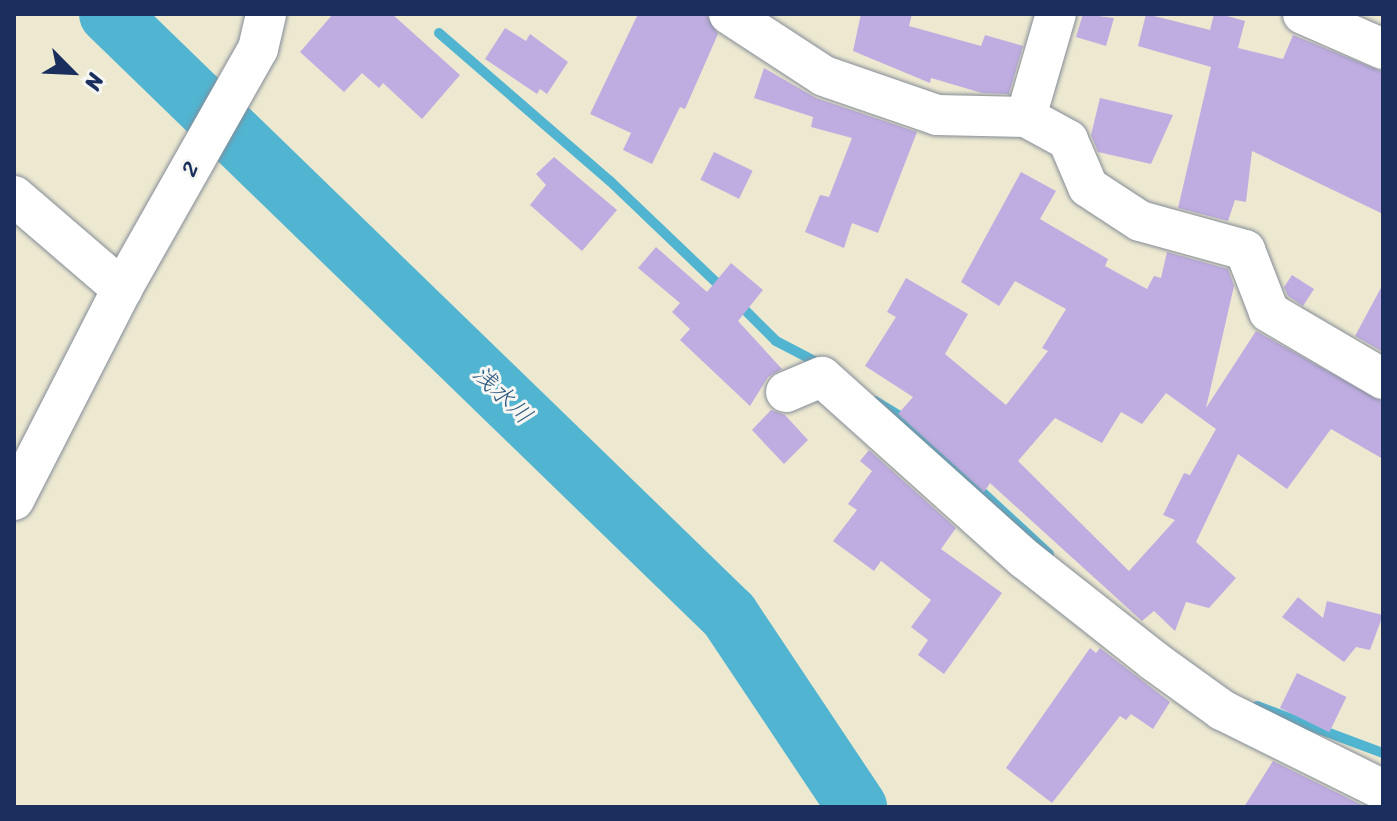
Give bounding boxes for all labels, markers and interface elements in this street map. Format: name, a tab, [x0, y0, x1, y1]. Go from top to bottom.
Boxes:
north arrow	[32, 32, 112, 112]
text: N	[73, 67, 115, 97]
street label: 2	[175, 157, 205, 181]
water label: 浅水川	[466, 360, 538, 430]

